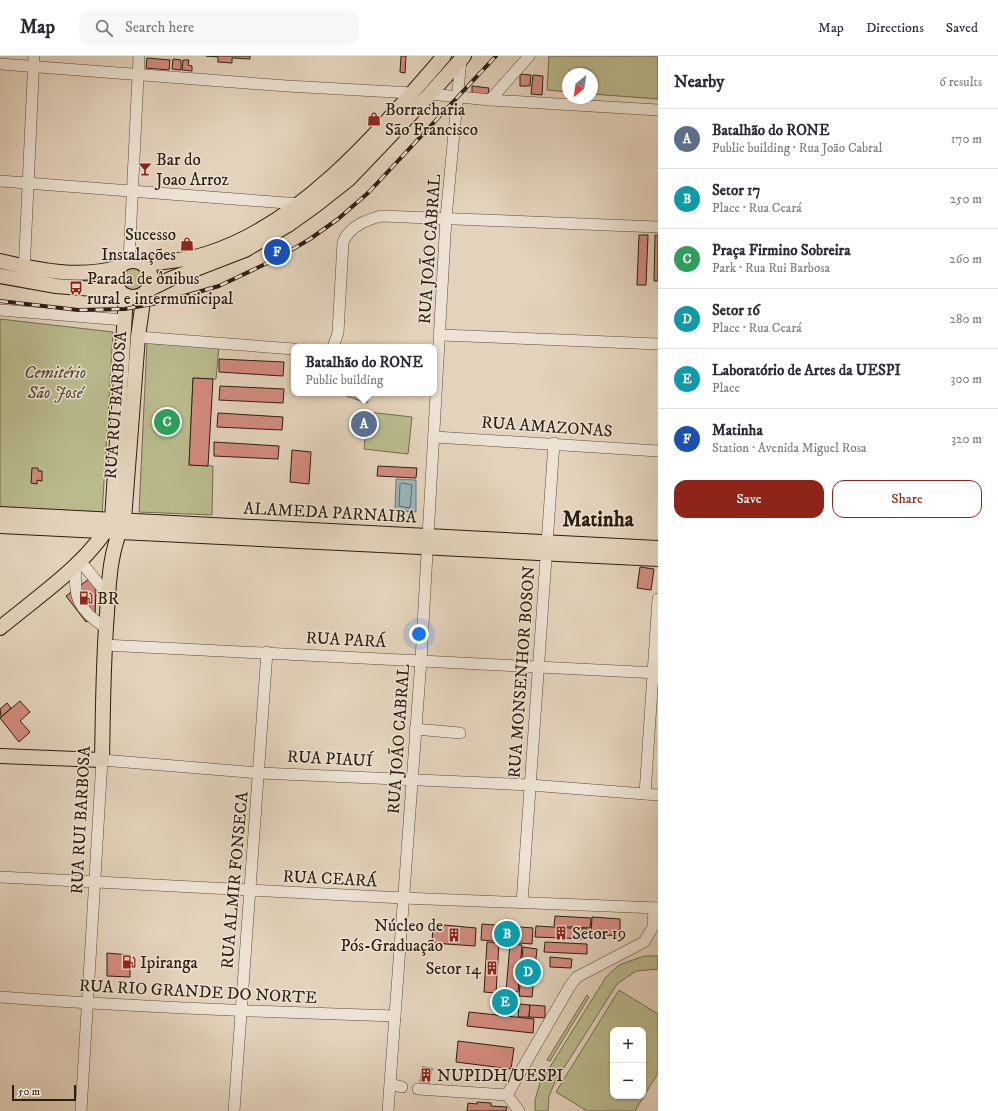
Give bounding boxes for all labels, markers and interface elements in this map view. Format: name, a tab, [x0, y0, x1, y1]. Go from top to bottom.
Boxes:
search box	[79, 10, 359, 46]
text: Map	[20, 16, 55, 39]
icon: search	[93, 17, 115, 39]
text: Search here	[125, 18, 194, 37]
text: Map	[818, 19, 844, 37]
text: Directions	[866, 19, 924, 37]
text: Saved	[946, 19, 978, 37]
north arrow	[562, 68, 598, 104]
text: Nearby	[674, 71, 724, 93]
text: 6 results	[939, 74, 982, 90]
place label: Borracharia São Francisco	[385, 99, 478, 141]
shop icon: Borracharia São Francisco	[366, 111, 382, 127]
text: Batalhão do RONE	[712, 121, 830, 140]
text: A	[683, 131, 691, 147]
text: 170 m	[951, 131, 982, 147]
text: Public building · Rua João Cabral	[712, 140, 882, 156]
place label: Bar do Joao Arroz	[154, 149, 230, 191]
bar icon: Bar do Joao Arroz	[137, 161, 153, 177]
street label: RUA JOÃO CABRAL	[413, 173, 446, 325]
text: Setor 17	[712, 181, 760, 200]
text: B	[683, 191, 691, 207]
text: 250 m	[950, 191, 982, 207]
text: Place · Rua Ceará	[712, 200, 802, 216]
place label: Sucesso Instalações	[101, 224, 176, 266]
shop icon: Sucesso Instalações	[179, 236, 195, 252]
pin: F	[264, 237, 290, 267]
text: Praça Firmino Sobreira	[712, 241, 851, 260]
text: C	[683, 251, 691, 267]
text: 260 m	[949, 251, 982, 267]
text: Park · Rua Rui Barbosa	[712, 260, 830, 276]
place label: Parada de ônibus rural e intermunicipal	[87, 268, 233, 310]
bus stop icon: Parada de ônibus rural e intermunicipal	[68, 280, 84, 296]
text: Setor 16	[712, 301, 760, 320]
text: D	[682, 311, 692, 327]
text: 280 m	[950, 311, 982, 327]
text: Place · Rua Ceará	[712, 320, 802, 336]
street label: RUA RUI BARBOSA	[100, 330, 132, 480]
popup	[291, 344, 437, 396]
text: Batalhão do RONE	[305, 353, 423, 372]
text: Laboratório de Artes da UESPI	[712, 361, 901, 380]
park label: Cemitério São José	[24, 362, 86, 404]
text: E	[682, 371, 692, 387]
text: 300 m	[951, 371, 982, 387]
text: Public building	[305, 372, 383, 388]
text: Place	[712, 380, 740, 396]
pin: C	[154, 407, 180, 437]
pin: A	[351, 409, 377, 439]
street label: RUA AMAZONAS	[481, 411, 613, 443]
text: Matinha	[712, 421, 763, 440]
text: F	[683, 431, 691, 447]
text: 320 m	[951, 431, 982, 447]
text: Station · Avenida Miguel Rosa	[712, 440, 867, 456]
button: Save	[674, 480, 824, 518]
button: Share	[832, 480, 982, 518]
street label: ALAMEDA PARNAIBA	[243, 497, 417, 529]
district label: Matinha	[562, 507, 635, 533]
street label: RUA MONSENHOR BOSON	[504, 565, 540, 779]
place label: BR	[97, 588, 120, 610]
fuel station icon: BR	[78, 590, 94, 606]
your location	[409, 624, 429, 644]
street label: RUA PARÁ	[305, 626, 387, 653]
street label: RUA JOÃO CABRAL	[382, 663, 415, 815]
street label: RUA RUI BARBOSA	[66, 745, 96, 895]
street label: RUA PIAUÍ	[287, 745, 374, 772]
street label: RUA ALMIR FONSECA	[216, 790, 254, 970]
street label: RUA CEARÁ	[282, 865, 378, 892]
place label: Núcleo de Pós-Graduação	[340, 915, 443, 957]
pin: B	[494, 919, 520, 949]
place label: Setor 19	[572, 923, 626, 945]
building icon: Setor 19	[553, 925, 569, 941]
building icon: Núcleo de Pós-Graduação	[446, 927, 462, 943]
place label: Ipiranga	[140, 952, 198, 974]
fuel station icon: Ipiranga	[121, 954, 137, 970]
pin: D	[515, 957, 541, 987]
place label: Setor 14	[425, 958, 482, 980]
building icon: Setor 14	[484, 960, 500, 976]
street label: RUA RIO GRANDE DO NORTE	[78, 975, 318, 1009]
pin: E	[492, 987, 518, 1017]
map controls	[610, 1027, 646, 1099]
button: +	[610, 1027, 646, 1063]
button: −	[610, 1063, 646, 1099]
place label: NUPIDH/UESPI	[437, 1065, 563, 1087]
building icon: NUPIDH/UESPI	[418, 1067, 434, 1083]
scale bar	[12, 1083, 76, 1102]
text: 50 m	[18, 1085, 40, 1099]

